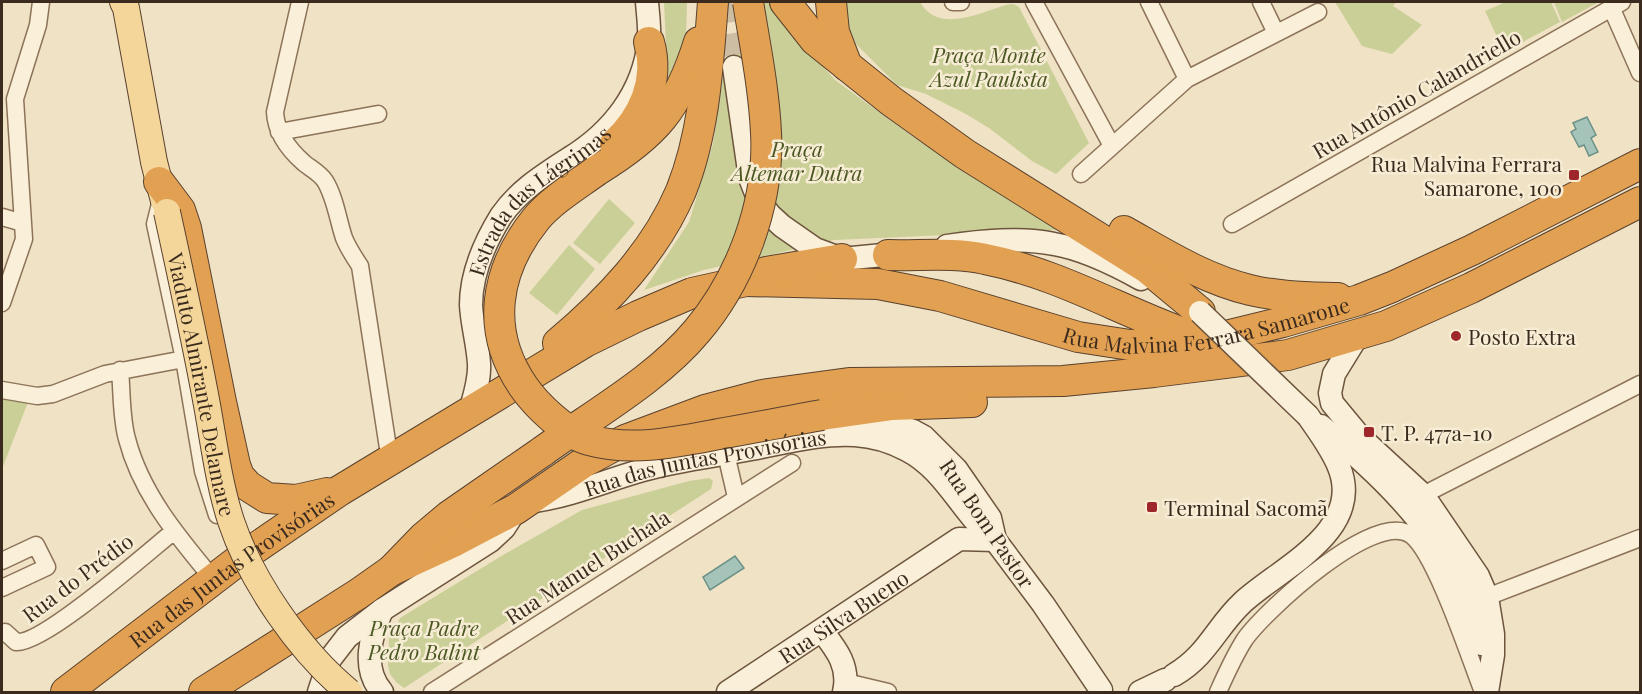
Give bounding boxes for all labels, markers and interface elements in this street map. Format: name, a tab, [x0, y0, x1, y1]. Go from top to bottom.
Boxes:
street label: Rua Antônio Calandriello	[1307, 22, 1525, 164]
park label: Praça Monte Azul Paulista	[928, 40, 1048, 92]
street label: Estrada das Lágrimas	[461, 119, 616, 279]
park label: Praça Altemar Dutra	[729, 134, 863, 186]
place label: Rua Malvina Ferrara Samarone, 100	[1371, 149, 1563, 201]
marker: Rua Malvina Ferrara Samarone, 100	[1567, 168, 1581, 182]
street label: Viaduto Almirante Delamare	[162, 249, 243, 519]
street label: Rua Malvina Ferrara Samarone	[1060, 290, 1353, 359]
place label: Posto Extra	[1468, 322, 1577, 350]
marker: Posto Extra	[1449, 329, 1463, 343]
place label: T. P. 477a-10	[1381, 418, 1493, 446]
street label: Rua das Juntas Provisórias	[580, 422, 828, 502]
marker: T. P. 477a-10	[1362, 425, 1376, 439]
street label: Rua Bom Pastor	[934, 453, 1042, 594]
street label: Rua das Juntas Provisórias	[123, 485, 339, 653]
place label: Terminal Sacomã	[1164, 493, 1328, 521]
marker: Terminal Sacomã	[1145, 500, 1159, 514]
street label: Rua Manuel Buchala	[499, 502, 675, 630]
street label: Rua do Prédio	[16, 526, 138, 628]
street label: Rua Silva Bueno	[773, 563, 913, 669]
park label: Praça Padre Pedro Balint	[367, 613, 481, 665]

